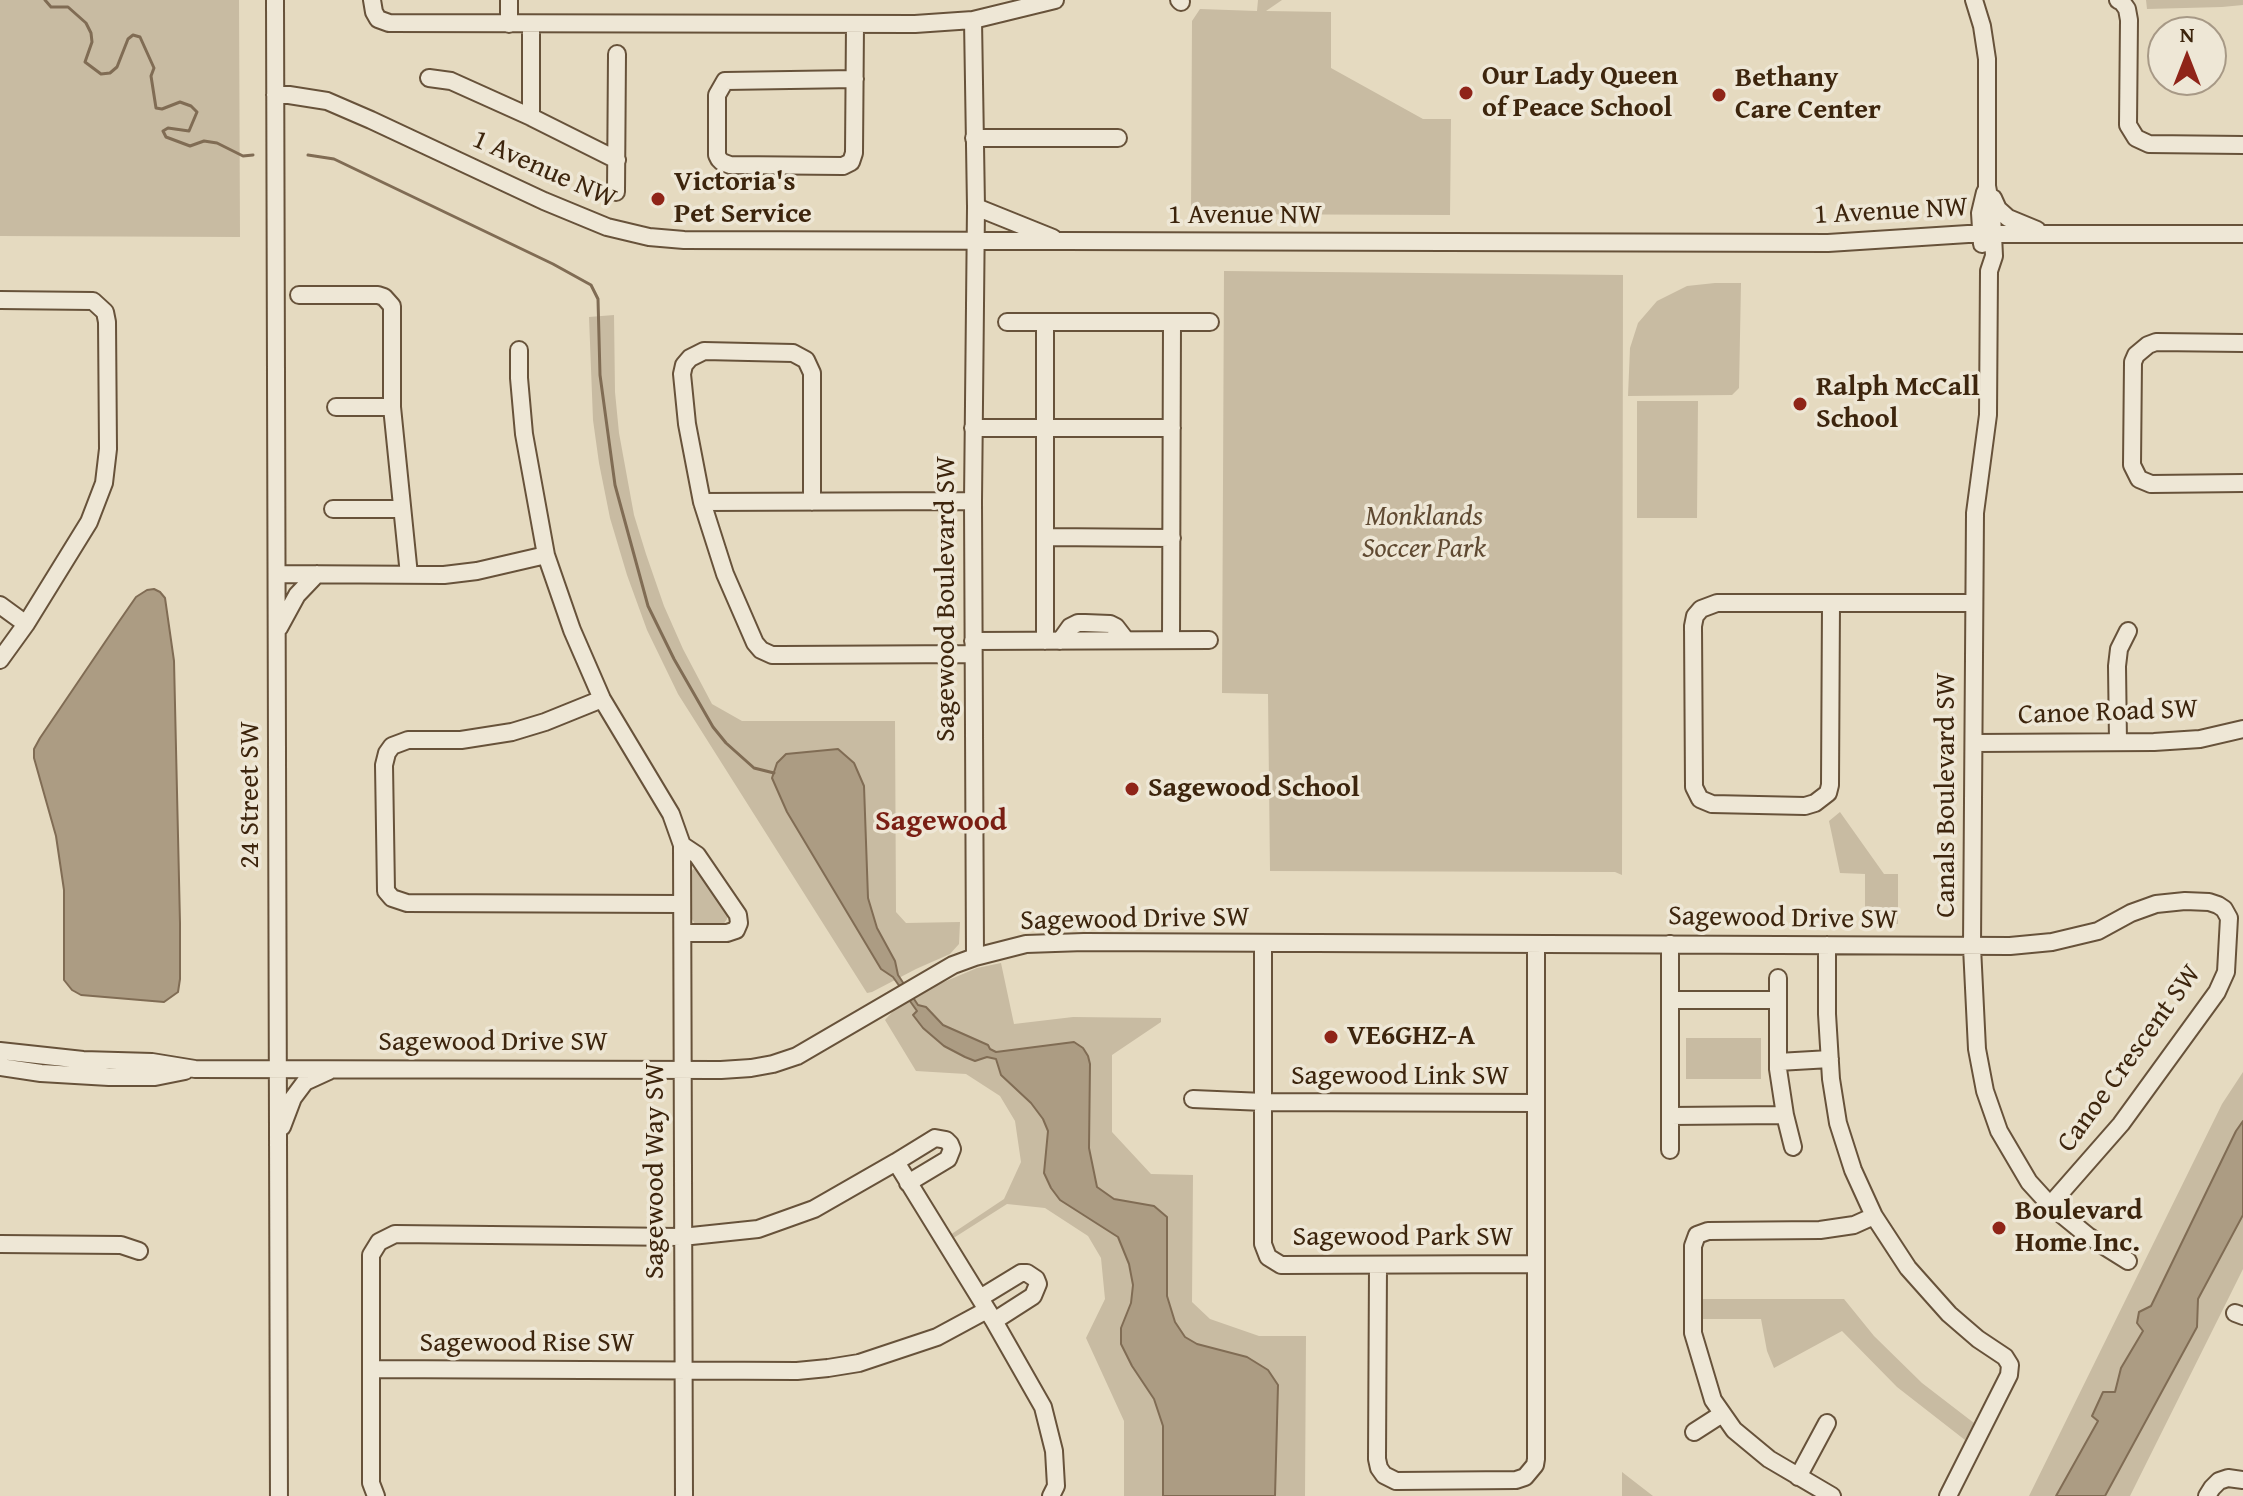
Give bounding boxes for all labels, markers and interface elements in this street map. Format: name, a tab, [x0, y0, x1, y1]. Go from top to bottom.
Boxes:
north arrow	[2147, 16, 2227, 96]
text: N	[2180, 18, 2194, 50]
place label: Our Lady Queen of Peace School	[1482, 60, 1678, 126]
place label: Bethany Care Center	[1735, 62, 1881, 128]
marker: Our Lady Queen of Peace School	[1457, 84, 1475, 102]
marker: Bethany Care Center	[1710, 86, 1728, 104]
street label: 1 Avenue NW	[467, 123, 621, 217]
place label: Victoria's Pet Service	[674, 166, 812, 232]
marker: Victoria's Pet Service	[649, 190, 667, 208]
street label: 1 Avenue NW	[1813, 191, 1969, 233]
street label: 1 Avenue NW	[1168, 199, 1322, 233]
place label: Ralph McCall School	[1816, 371, 1980, 437]
marker: Ralph McCall School	[1791, 395, 1809, 413]
street label: Sagewood Boulevard SW	[930, 456, 964, 742]
park label: Monklands Soccer Park	[1362, 501, 1486, 567]
street label: Canals Boulevard SW	[1930, 672, 1964, 918]
street label: Canoe Road SW	[2017, 693, 2199, 733]
street label: 24 Street SW	[234, 721, 268, 869]
place label: Sagewood School	[1148, 772, 1360, 806]
marker: Sagewood School	[1123, 780, 1141, 798]
district label: Sagewood	[875, 804, 1007, 840]
street label: Sagewood Drive SW	[1668, 900, 1898, 938]
street label: Sagewood Drive SW	[1020, 901, 1250, 939]
street label: Canoe Crescent SW	[2051, 959, 2209, 1159]
place label: VE6GHZ-A	[1347, 1020, 1475, 1054]
street label: Sagewood Drive SW	[378, 1026, 608, 1060]
marker: VE6GHZ-A	[1322, 1028, 1340, 1046]
street label: Sagewood Link SW	[1291, 1060, 1509, 1094]
street label: Sagewood Way SW	[639, 1063, 673, 1279]
place label: Boulevard Home Inc.	[2015, 1195, 2143, 1261]
marker: Boulevard Home Inc.	[1990, 1219, 2008, 1237]
street label: Sagewood Park SW	[1293, 1221, 1513, 1255]
street label: Sagewood Rise SW	[420, 1327, 634, 1361]

